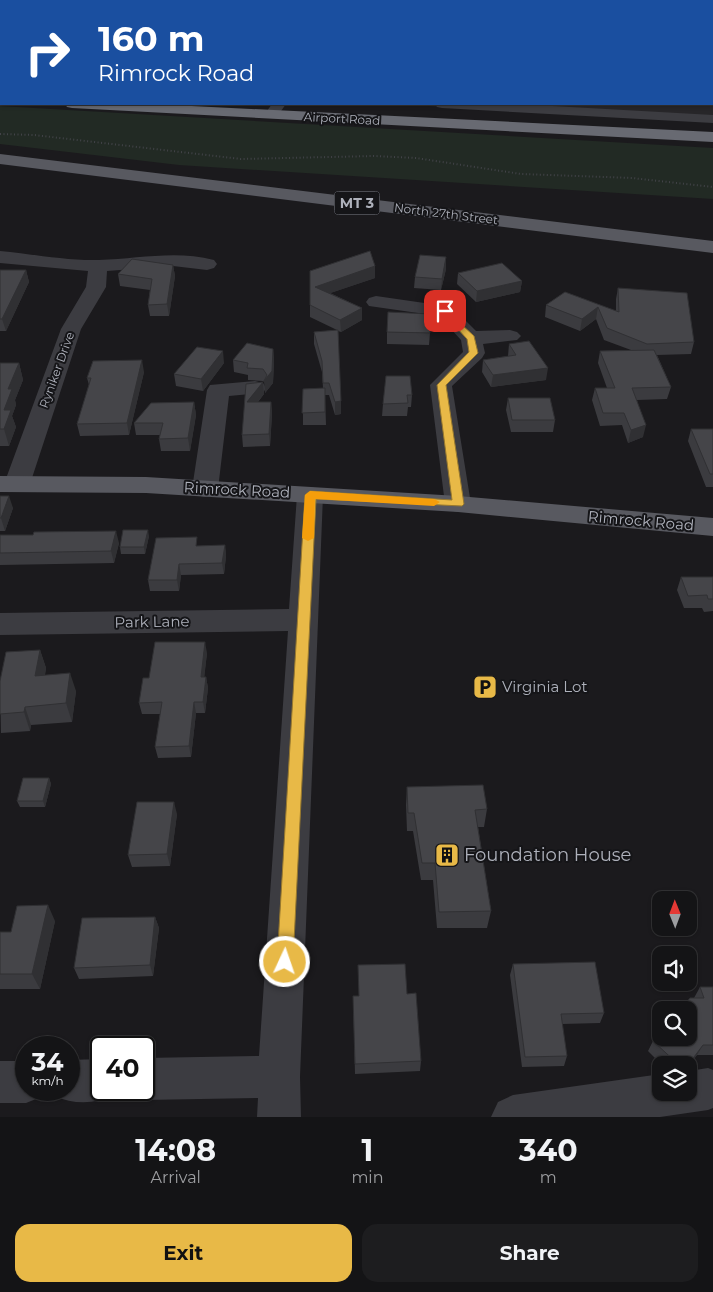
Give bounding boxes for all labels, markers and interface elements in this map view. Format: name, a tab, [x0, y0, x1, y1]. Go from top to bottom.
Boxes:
text: 160 m	[98, 17, 204, 60]
icon: right	[15, 20, 80, 85]
text: Rimrock Road	[98, 60, 254, 87]
street label: Airport Road	[303, 109, 381, 128]
road number: MT 3	[334, 192, 380, 214]
street label: North 27th Street	[393, 200, 499, 227]
pin	[424, 290, 466, 332]
icon: arrive	[431, 297, 459, 325]
street label: Ryniker Drive	[36, 330, 77, 410]
street label: Rimrock Road	[183, 477, 291, 502]
street label: Rimrock Road	[587, 506, 695, 535]
street label: Park Lane	[114, 611, 190, 632]
parking icon: Virginia Lot	[472, 674, 498, 700]
place label: Virginia Lot	[502, 677, 588, 696]
building icon: Foundation House	[434, 842, 460, 868]
place label: Foundation House	[464, 844, 632, 866]
north arrow	[652, 891, 698, 936]
map controls	[652, 891, 697, 1101]
position arrow	[258, 935, 310, 987]
button: sound	[652, 946, 697, 991]
button: search	[652, 1001, 697, 1046]
speed limit sign: 40	[90, 1036, 155, 1101]
text: 34	[31, 1047, 64, 1077]
button: layers	[652, 1056, 697, 1101]
text: km/h	[31, 1073, 64, 1088]
text: 14:08	[135, 1132, 216, 1169]
text: 1	[362, 1132, 373, 1169]
text: 340	[519, 1132, 578, 1169]
text: Arrival	[150, 1168, 201, 1187]
text: min	[351, 1168, 383, 1187]
text: m	[540, 1168, 557, 1187]
button: Exit	[15, 1224, 352, 1282]
button: Share	[362, 1224, 698, 1282]

